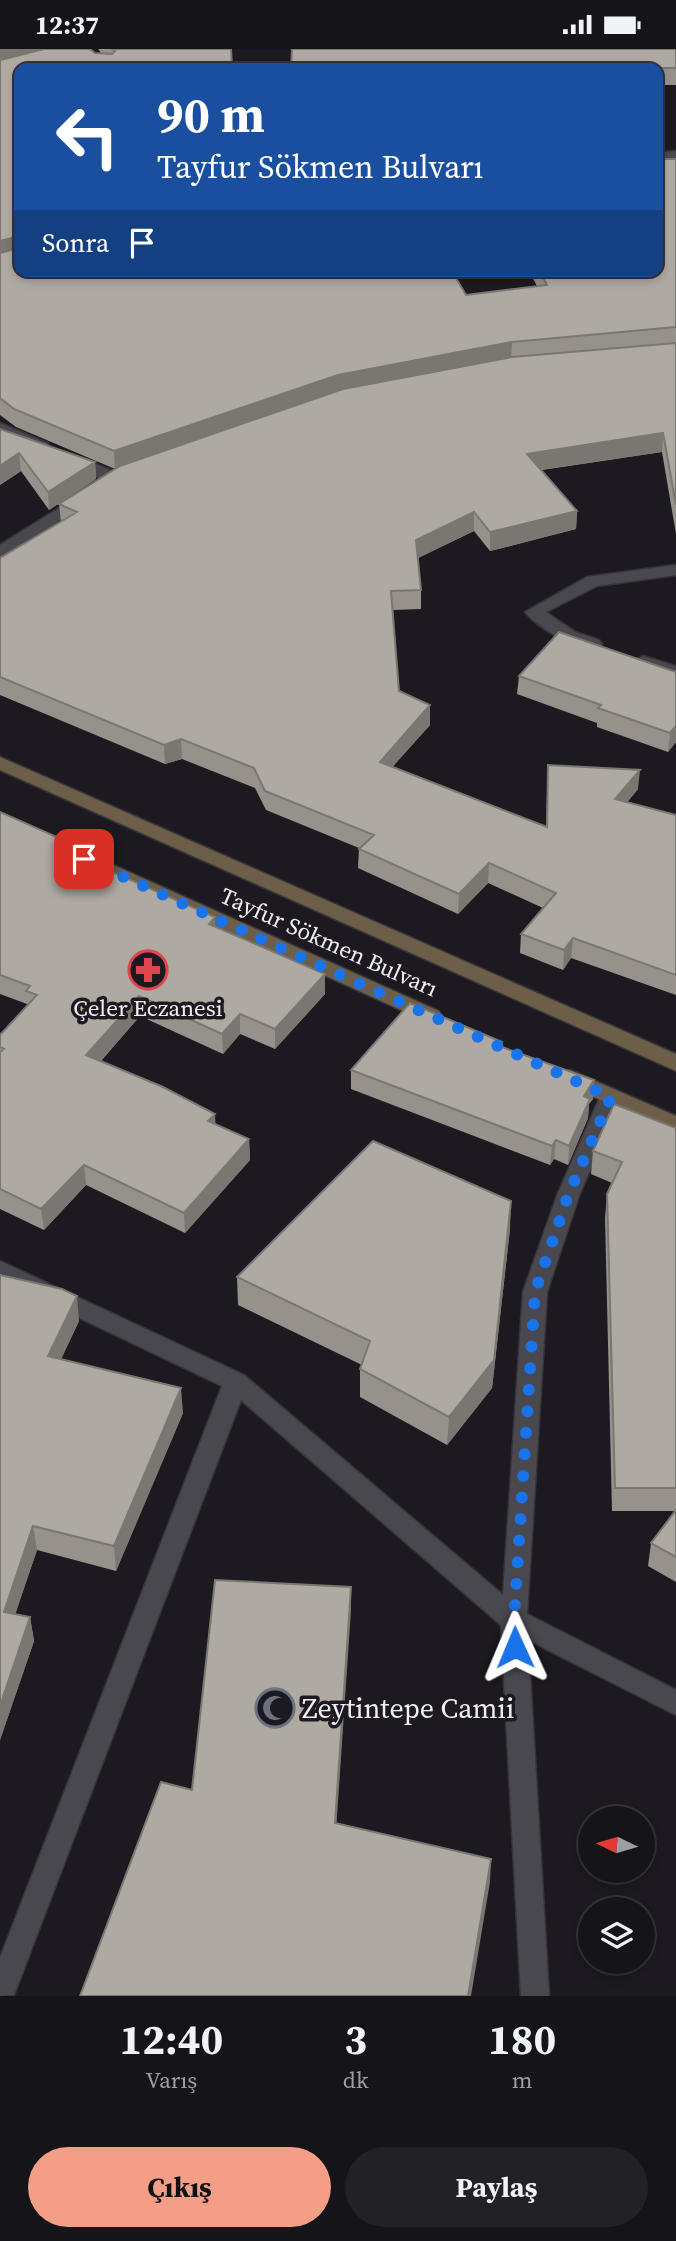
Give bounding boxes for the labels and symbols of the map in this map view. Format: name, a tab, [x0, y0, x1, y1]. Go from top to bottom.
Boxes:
pin	[54, 829, 114, 889]
street label: Tayfur Sökmen Bulvarı	[215, 880, 443, 1004]
pharmacy icon: Çeler Eczanesi	[127, 949, 169, 991]
place label: Çeler Eczanesi	[73, 992, 223, 1024]
position arrow	[478, 1610, 552, 1684]
mosque icon: Zeytintepe Camii	[254, 1687, 296, 1729]
place label: Zeytintepe Camii	[302, 1689, 514, 1727]
north arrow	[578, 1806, 654, 1883]

